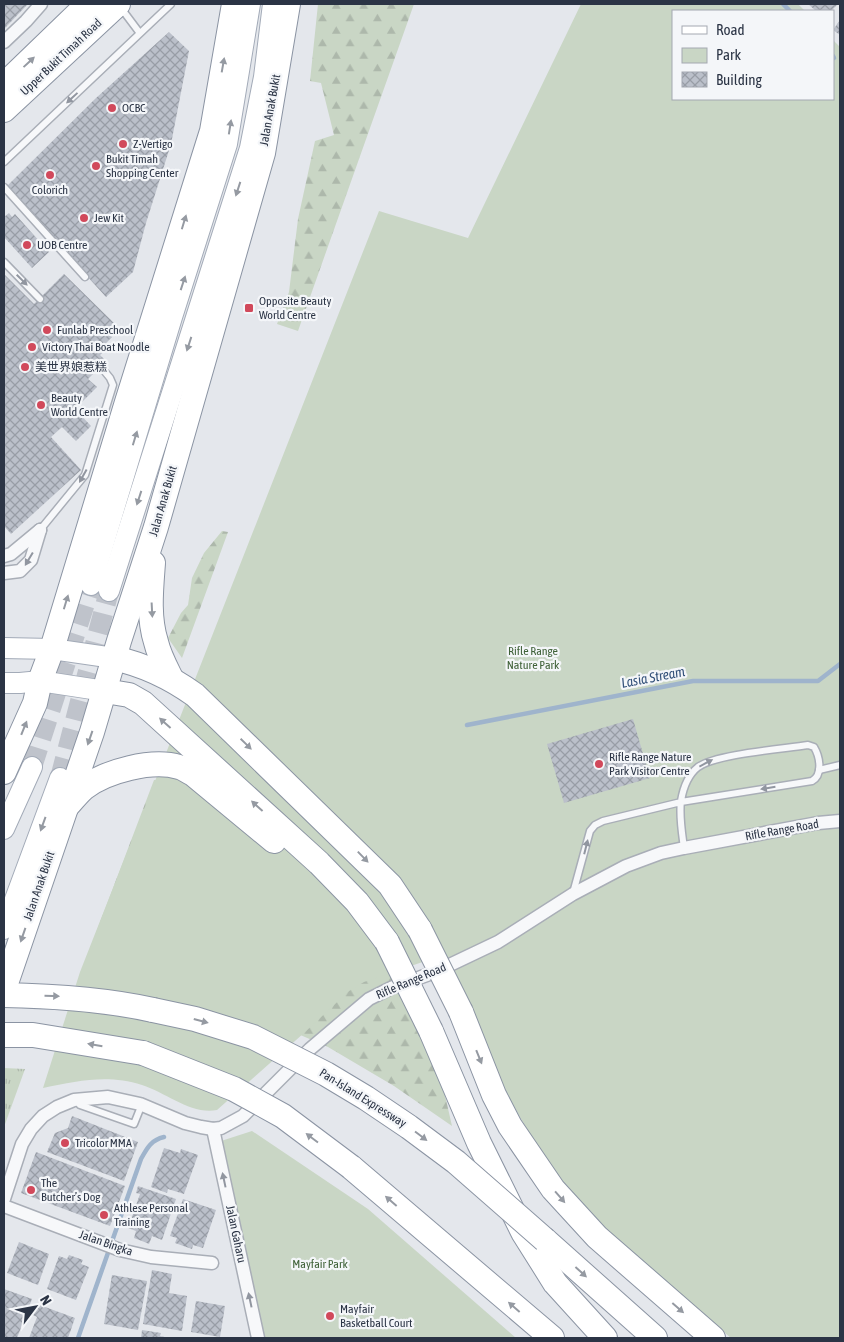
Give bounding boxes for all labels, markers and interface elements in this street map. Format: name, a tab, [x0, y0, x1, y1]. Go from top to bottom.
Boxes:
legend	[672, 10, 834, 100]
street label: Upper Bukit Timah Road	[18, 16, 104, 98]
text: Road	[716, 21, 745, 38]
text: Park	[716, 46, 741, 63]
one-way arrow	[22, 56, 34, 68]
one-way arrow	[220, 57, 228, 73]
text: Building	[716, 71, 762, 88]
street label: Jalan Anak Bukit	[257, 73, 283, 147]
one-way arrow	[66, 92, 78, 104]
place label: OCBC	[122, 101, 146, 115]
marker: OCBC	[106, 102, 118, 114]
one-way arrow	[227, 119, 235, 135]
place label: Z-Vertigo	[133, 137, 173, 151]
marker: Z-Vertigo	[117, 138, 129, 150]
place label: Bukit Timah Shopping Center	[106, 152, 179, 180]
marker: Bukit Timah Shopping Center	[90, 160, 102, 172]
marker: Colorich	[44, 169, 56, 181]
one-way arrow	[233, 181, 241, 196]
place label: Colorich	[32, 183, 68, 197]
place label: Jew Kit	[94, 211, 125, 225]
marker: Jew Kit	[78, 212, 90, 224]
one-way arrow	[180, 215, 188, 230]
place label: UOB Centre	[37, 238, 88, 252]
marker: UOB Centre	[21, 239, 33, 251]
one-way arrow	[16, 274, 28, 286]
one-way arrow	[179, 275, 187, 290]
place label: Opposite Beauty World Centre	[259, 294, 331, 322]
marker: Opposite Beauty World Centre	[243, 302, 255, 314]
place label: Funlab Preschool	[57, 323, 134, 337]
marker: Funlab Preschool	[41, 324, 53, 336]
one-way arrow	[184, 336, 192, 351]
place label: Victory Thai Boat Noodle	[42, 340, 150, 354]
marker: Victory Thai Boat Noodle	[26, 341, 38, 353]
place label: 美世界娘惹糕	[35, 360, 107, 374]
marker: 美世界娘惹糕	[19, 361, 31, 373]
place label: Beauty World Centre	[51, 391, 108, 419]
marker: Beauty World Centre	[35, 399, 47, 411]
one-way arrow	[132, 430, 140, 445]
street label: Jalan Anak Bukit	[146, 464, 180, 538]
one-way arrow	[78, 470, 87, 483]
one-way arrow	[135, 491, 143, 506]
one-way arrow	[25, 553, 34, 566]
one-way arrow	[63, 595, 71, 610]
one-way arrow	[148, 602, 156, 618]
park label: Rifle Range Nature Park	[507, 644, 560, 672]
water label: Lasia Stream	[620, 663, 686, 691]
one-way arrow	[159, 717, 171, 729]
one-way arrow	[21, 721, 29, 735]
one-way arrow	[86, 730, 93, 745]
one-way arrow	[240, 738, 252, 750]
place label: Rifle Range Nature Park Visitor Centre	[609, 750, 692, 778]
marker: Rifle Range Nature Park Visitor Centre	[593, 758, 605, 770]
one-way arrow	[699, 759, 714, 767]
one-way arrow	[760, 785, 776, 793]
one-way arrow	[251, 800, 263, 812]
one-way arrow	[39, 817, 47, 832]
street label: Rifle Range Road	[744, 817, 820, 843]
one-way arrow	[582, 839, 590, 854]
street label: Jalan Anak Bukit	[21, 849, 58, 923]
one-way arrow	[357, 851, 369, 863]
one-way arrow	[18, 928, 26, 943]
street label: Rifle Range Road	[374, 960, 448, 1002]
one-way arrow	[45, 993, 61, 1001]
one-way arrow	[193, 1017, 208, 1025]
one-way arrow	[86, 1041, 102, 1049]
one-way arrow	[475, 1050, 483, 1065]
street label: Pan-Island Expressway	[317, 1066, 409, 1130]
one-way arrow	[414, 1130, 427, 1141]
one-way arrow	[305, 1133, 319, 1143]
place label: Tricolor MMA	[75, 1136, 132, 1150]
marker: Tricolor MMA	[59, 1137, 71, 1149]
one-way arrow	[220, 1172, 228, 1187]
place label: The Butcher’s Dog	[41, 1176, 101, 1204]
marker: The Butcher’s Dog	[25, 1184, 37, 1196]
one-way arrow	[554, 1190, 566, 1202]
one-way arrow	[385, 1196, 397, 1207]
place label: Athlese Personal Training	[114, 1201, 189, 1229]
street label: Jalan Gaharu	[223, 1204, 249, 1264]
marker: Athlese Personal Training	[98, 1209, 110, 1221]
street label: Jalan Bingka	[77, 1227, 135, 1259]
park label: Mayfair Park	[292, 1257, 348, 1271]
one-way arrow	[574, 1267, 587, 1278]
north arrow	[10, 1282, 60, 1332]
text: N	[37, 1292, 55, 1308]
one-way arrow	[246, 1292, 254, 1307]
one-way arrow	[508, 1301, 521, 1312]
place label: Mayfair Basketball Court	[340, 1302, 413, 1330]
one-way arrow	[671, 1303, 684, 1314]
marker: Mayfair Basketball Court	[324, 1310, 336, 1322]

